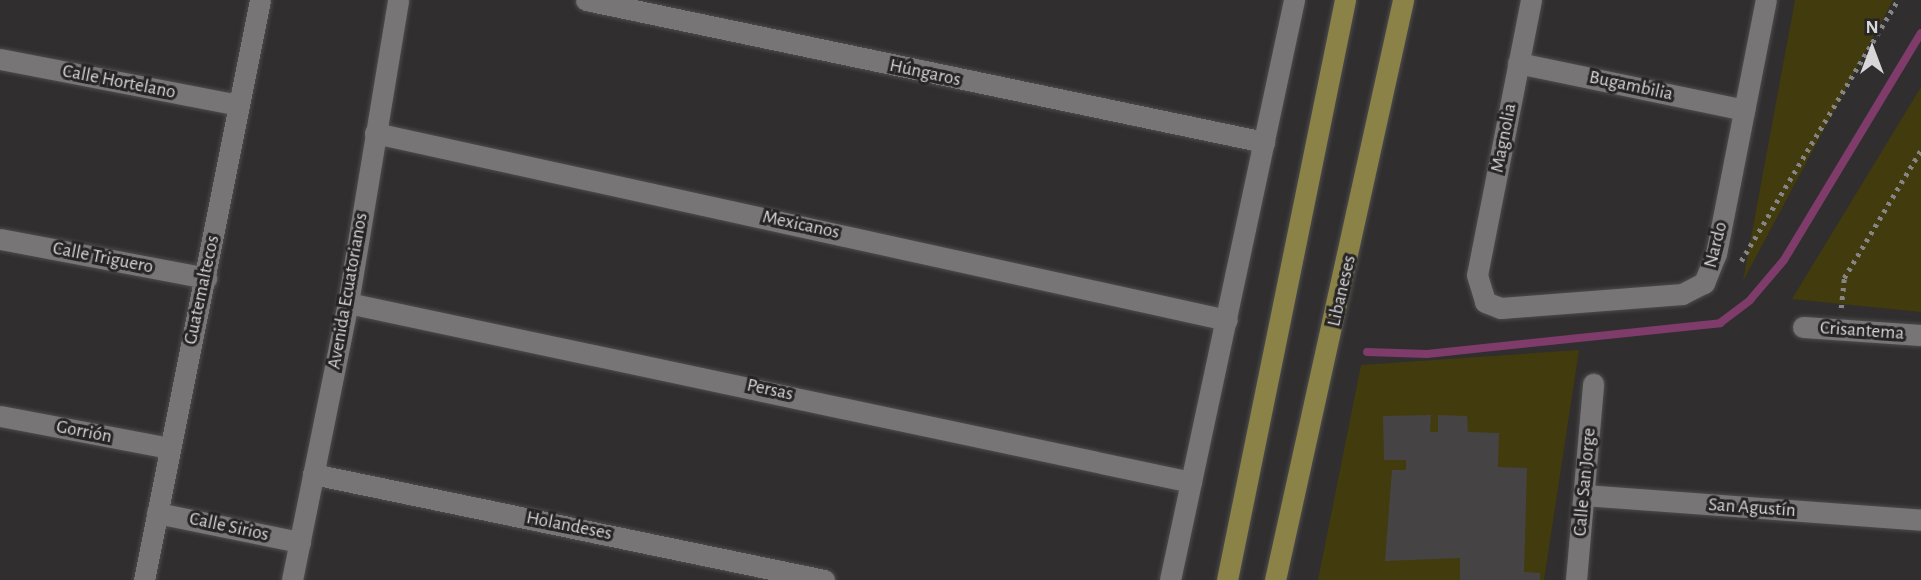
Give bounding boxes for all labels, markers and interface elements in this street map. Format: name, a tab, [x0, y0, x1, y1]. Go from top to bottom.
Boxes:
north arrow	[1837, 14, 1907, 84]
text: N	[1865, 18, 1879, 37]
street label: Húngaros	[887, 54, 963, 92]
street label: Calle Hortelano	[60, 60, 178, 104]
street label: Bugambilia	[1587, 66, 1675, 106]
street label: Magnolia	[1486, 101, 1522, 175]
street label: Mexicanos	[760, 206, 842, 244]
street label: Avenida Ecuatorianos	[323, 211, 373, 371]
street label: Nardo	[1699, 220, 1733, 270]
street label: Guatemaltecos	[179, 233, 225, 347]
street label: Calle Triguero	[51, 237, 155, 279]
street label: Libaneses	[1323, 253, 1361, 329]
street label: Crisantema	[1819, 317, 1905, 345]
street label: Persas	[745, 374, 795, 406]
street label: Gorrión	[54, 415, 114, 449]
street label: Calle San Jorge	[1569, 427, 1601, 537]
street label: San Agustín	[1708, 494, 1796, 522]
street label: Calle Sirios	[187, 507, 271, 547]
street label: Holandeses	[524, 507, 614, 545]

